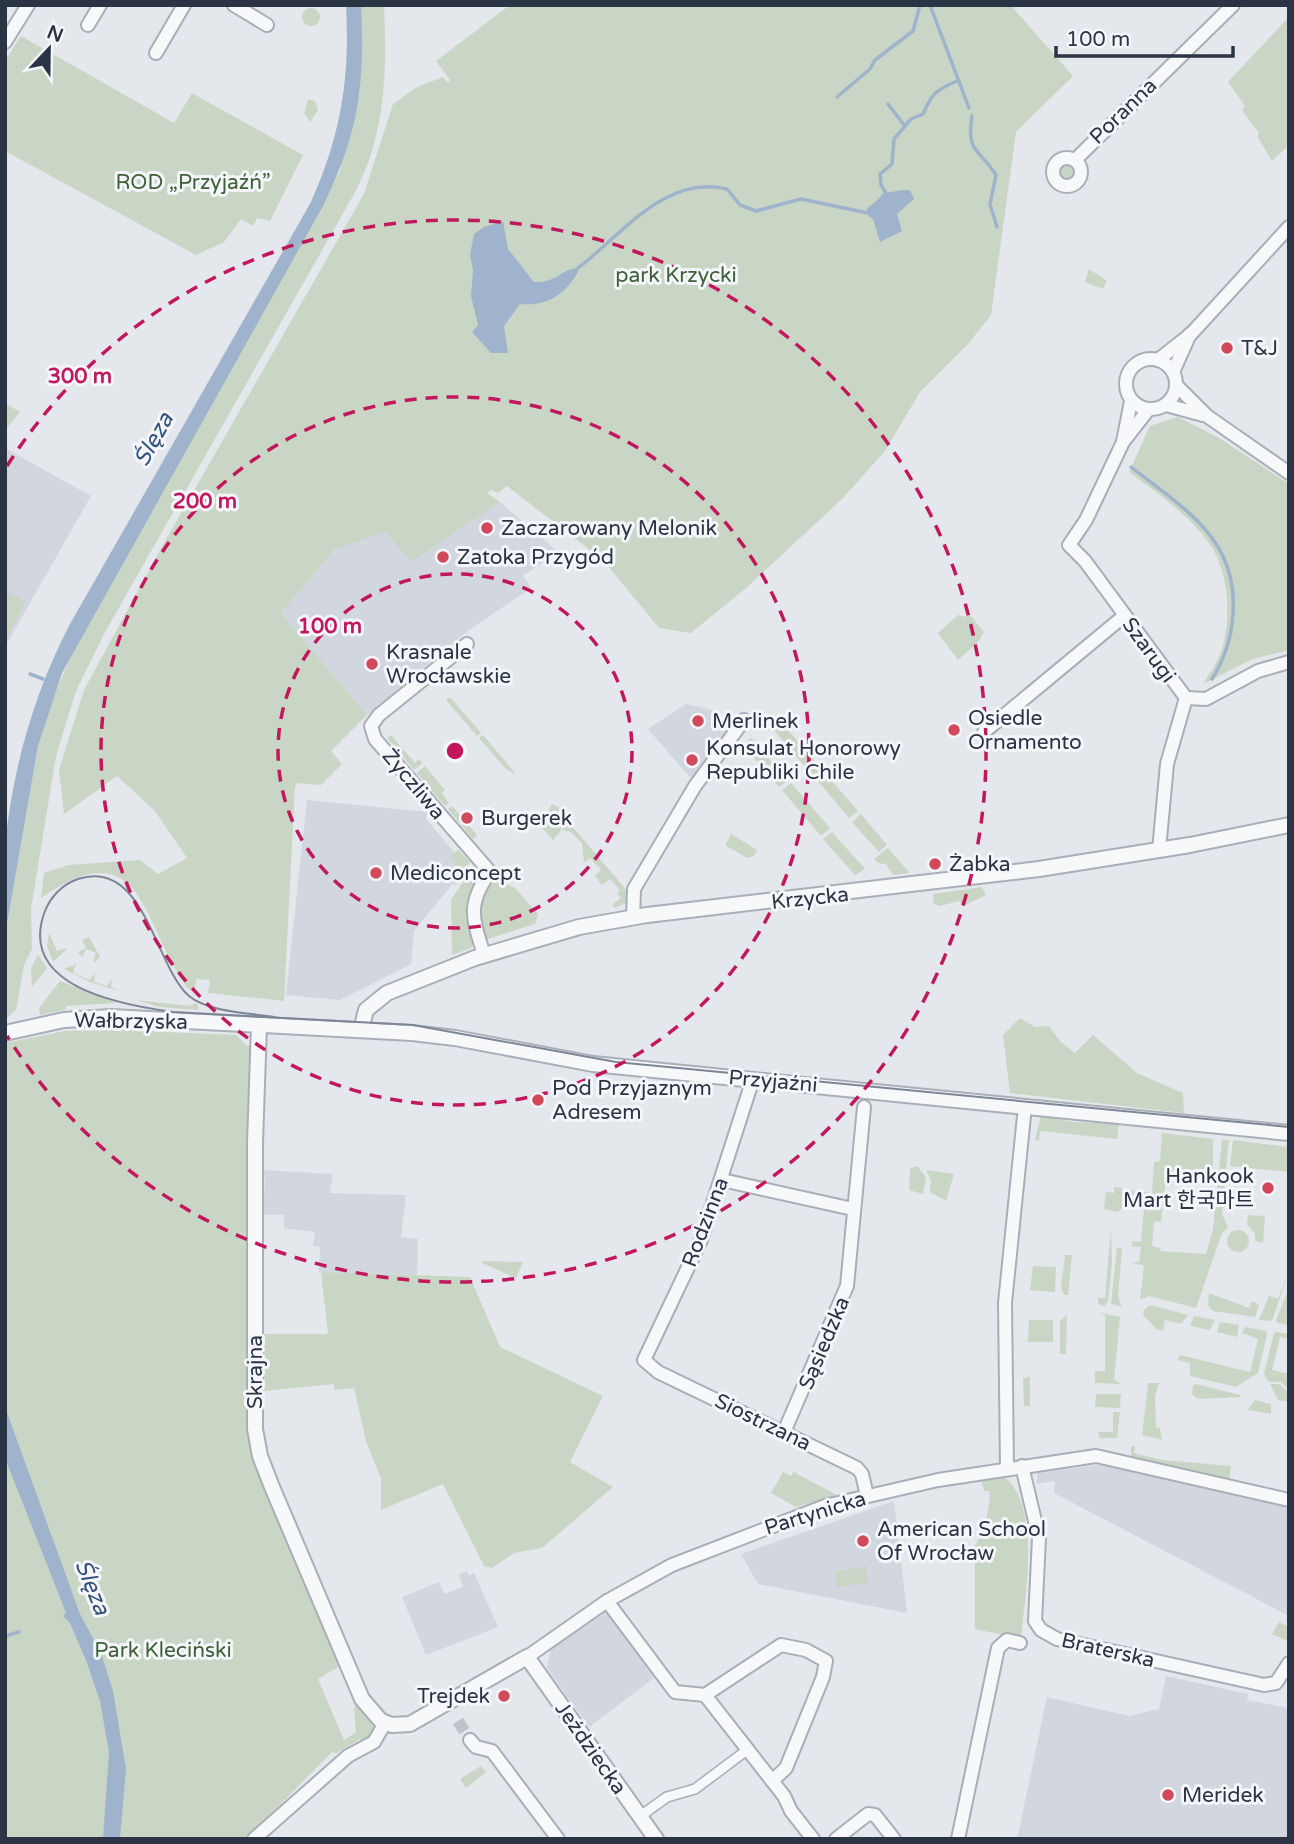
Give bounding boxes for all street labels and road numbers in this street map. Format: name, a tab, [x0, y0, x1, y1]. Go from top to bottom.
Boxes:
street label: Poranna	[1085, 73, 1162, 149]
street label: Szarugi	[1117, 613, 1181, 688]
street label: Życzliwa	[377, 744, 450, 825]
street label: Krzycka	[770, 882, 850, 915]
street label: Wałbrzyska	[74, 1008, 188, 1035]
street label: Przyjaźni	[727, 1065, 819, 1098]
street label: Rodzinna	[677, 1174, 734, 1271]
street label: Sąsiedzka	[794, 1293, 855, 1393]
street label: Skrajna	[243, 1335, 268, 1409]
street label: Siostrzana	[711, 1388, 815, 1456]
street label: Partynicka	[761, 1486, 869, 1541]
street label: Braterska	[1059, 1628, 1157, 1673]
street label: Jeździecka	[550, 1697, 632, 1799]

